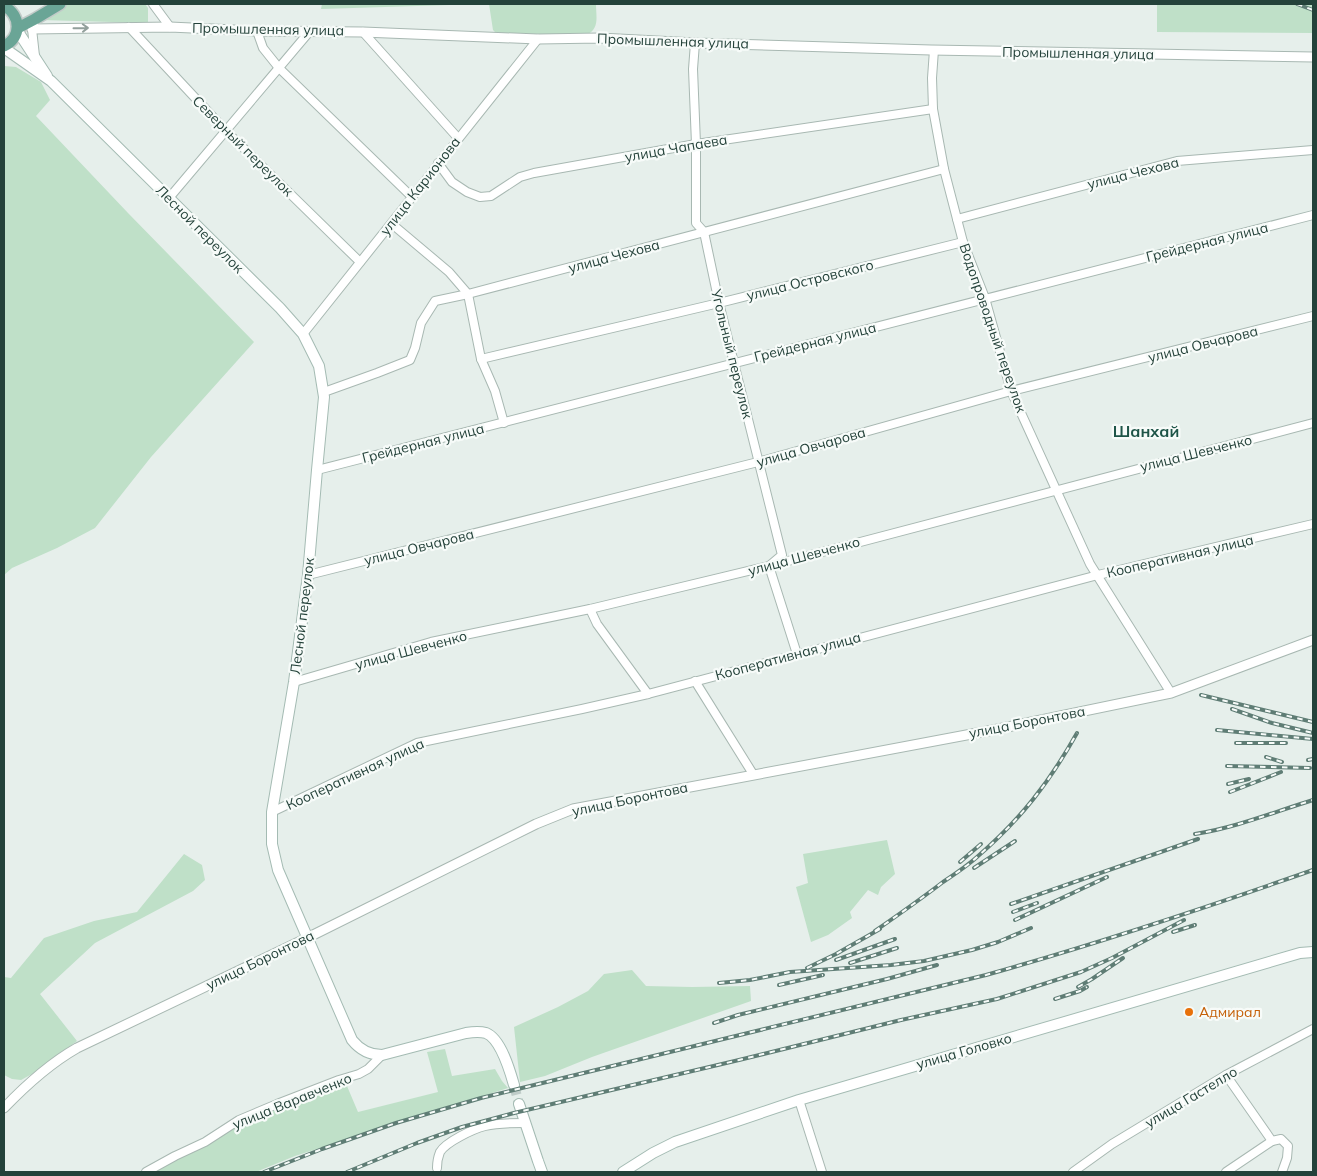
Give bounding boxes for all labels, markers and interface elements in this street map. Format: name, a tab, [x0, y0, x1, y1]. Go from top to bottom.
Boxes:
street label: Промышленная улица	[192, 19, 344, 39]
one-way arrow	[72, 23, 88, 33]
street label: Промышленная улица	[597, 29, 749, 53]
street label: Промышленная улица	[1002, 43, 1154, 63]
street label: Северный переулок	[189, 92, 298, 201]
street label: улица Чапаева	[623, 130, 729, 166]
street label: улица Карионова	[376, 133, 464, 239]
street label: улица Чехова	[1085, 153, 1181, 193]
street label: Лесной переулок	[152, 181, 248, 277]
street label: Грейдерная улица	[1144, 218, 1270, 266]
street label: улица Чехова	[566, 235, 662, 277]
street label: Водопроводный переулок	[956, 241, 1031, 415]
street label: улица Островского	[745, 256, 875, 304]
street label: Угольный переулок	[707, 286, 757, 421]
street label: Грейдерная улица	[752, 318, 878, 366]
street label: улица Овчарова	[1146, 322, 1260, 366]
street label: Грейдерная улица	[360, 419, 486, 467]
district label: Шанхай	[1113, 421, 1179, 441]
street label: улица Овчарова	[754, 423, 868, 471]
street label: улица Шевченко	[1138, 430, 1254, 476]
street label: улица Овчарова	[362, 525, 476, 569]
street label: Кооперативная улица	[1105, 530, 1255, 582]
street label: улица Шевченко	[746, 532, 862, 580]
street label: Лесной переулок	[286, 556, 318, 675]
street label: улица Шевченко	[353, 626, 469, 674]
street label: Кооперативная улица	[713, 628, 863, 684]
street label: улица Боронтова	[967, 702, 1087, 742]
street label: Кооперативная улица	[283, 734, 427, 814]
street label: улица Боронтова	[570, 778, 690, 820]
street label: улица Боронтова	[203, 926, 317, 994]
place label: Адмирал	[1199, 1003, 1261, 1021]
marker: Адмирал	[1183, 1006, 1195, 1018]
street label: улица Головко	[914, 1029, 1014, 1073]
street label: улица Гастелло	[1142, 1062, 1240, 1132]
street label: улица Варавченко	[230, 1069, 354, 1133]

